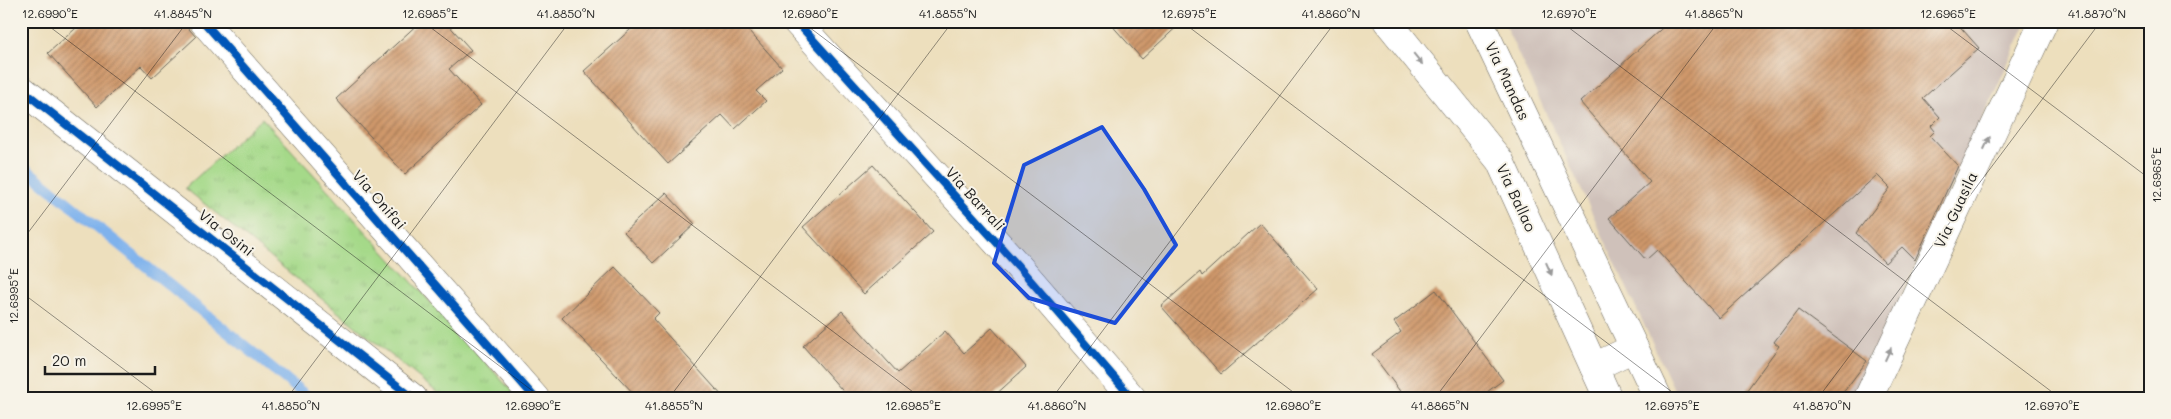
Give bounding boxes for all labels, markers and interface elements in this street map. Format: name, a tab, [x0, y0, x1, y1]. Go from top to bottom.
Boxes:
text: 12.6990°E	[22, 5, 78, 21]
text: 41.8845°N	[154, 5, 212, 21]
text: 12.6985°E	[402, 5, 458, 21]
text: 41.8850°N	[537, 5, 595, 21]
text: 12.6980°E	[782, 5, 838, 21]
text: 41.8855°N	[919, 5, 977, 21]
text: 12.6975°E	[1161, 5, 1217, 21]
text: 41.8860°N	[1302, 5, 1360, 21]
text: 12.6970°E	[1541, 5, 1597, 21]
text: 41.8865°N	[1685, 5, 1743, 21]
text: 12.6965°E	[1920, 5, 1976, 21]
text: 41.8870°N	[2068, 5, 2126, 21]
street label: Via Mandas	[1481, 38, 1535, 123]
one-way arrow	[1413, 52, 1424, 65]
one-way arrow	[1983, 136, 1991, 150]
text: 12.6965°E	[2148, 147, 2164, 203]
street label: Via Ballao	[1492, 160, 1541, 235]
street label: Via Barrali	[942, 162, 1010, 235]
street label: Via Onifai	[348, 165, 411, 233]
street label: Via Guasila	[1929, 168, 1981, 251]
street label: Via Osini	[195, 204, 258, 260]
one-way arrow	[1545, 262, 1553, 276]
text: 12.6995°E	[5, 268, 21, 324]
scale bar	[45, 344, 155, 376]
one-way arrow	[1885, 347, 1893, 361]
text: 20 m	[52, 350, 86, 370]
text: 12.6995°E	[126, 397, 182, 413]
text: 41.8850°N	[262, 397, 320, 413]
text: 12.6990°E	[505, 397, 561, 413]
text: 41.8855°N	[645, 397, 703, 413]
text: 12.6985°E	[885, 397, 941, 413]
text: 41.8860°N	[1028, 397, 1086, 413]
text: 12.6980°E	[1265, 397, 1321, 413]
text: 41.8865°N	[1411, 397, 1469, 413]
text: 12.6975°E	[1644, 397, 1700, 413]
text: 41.8870°N	[1793, 397, 1851, 413]
text: 12.6970°E	[2024, 397, 2080, 413]

